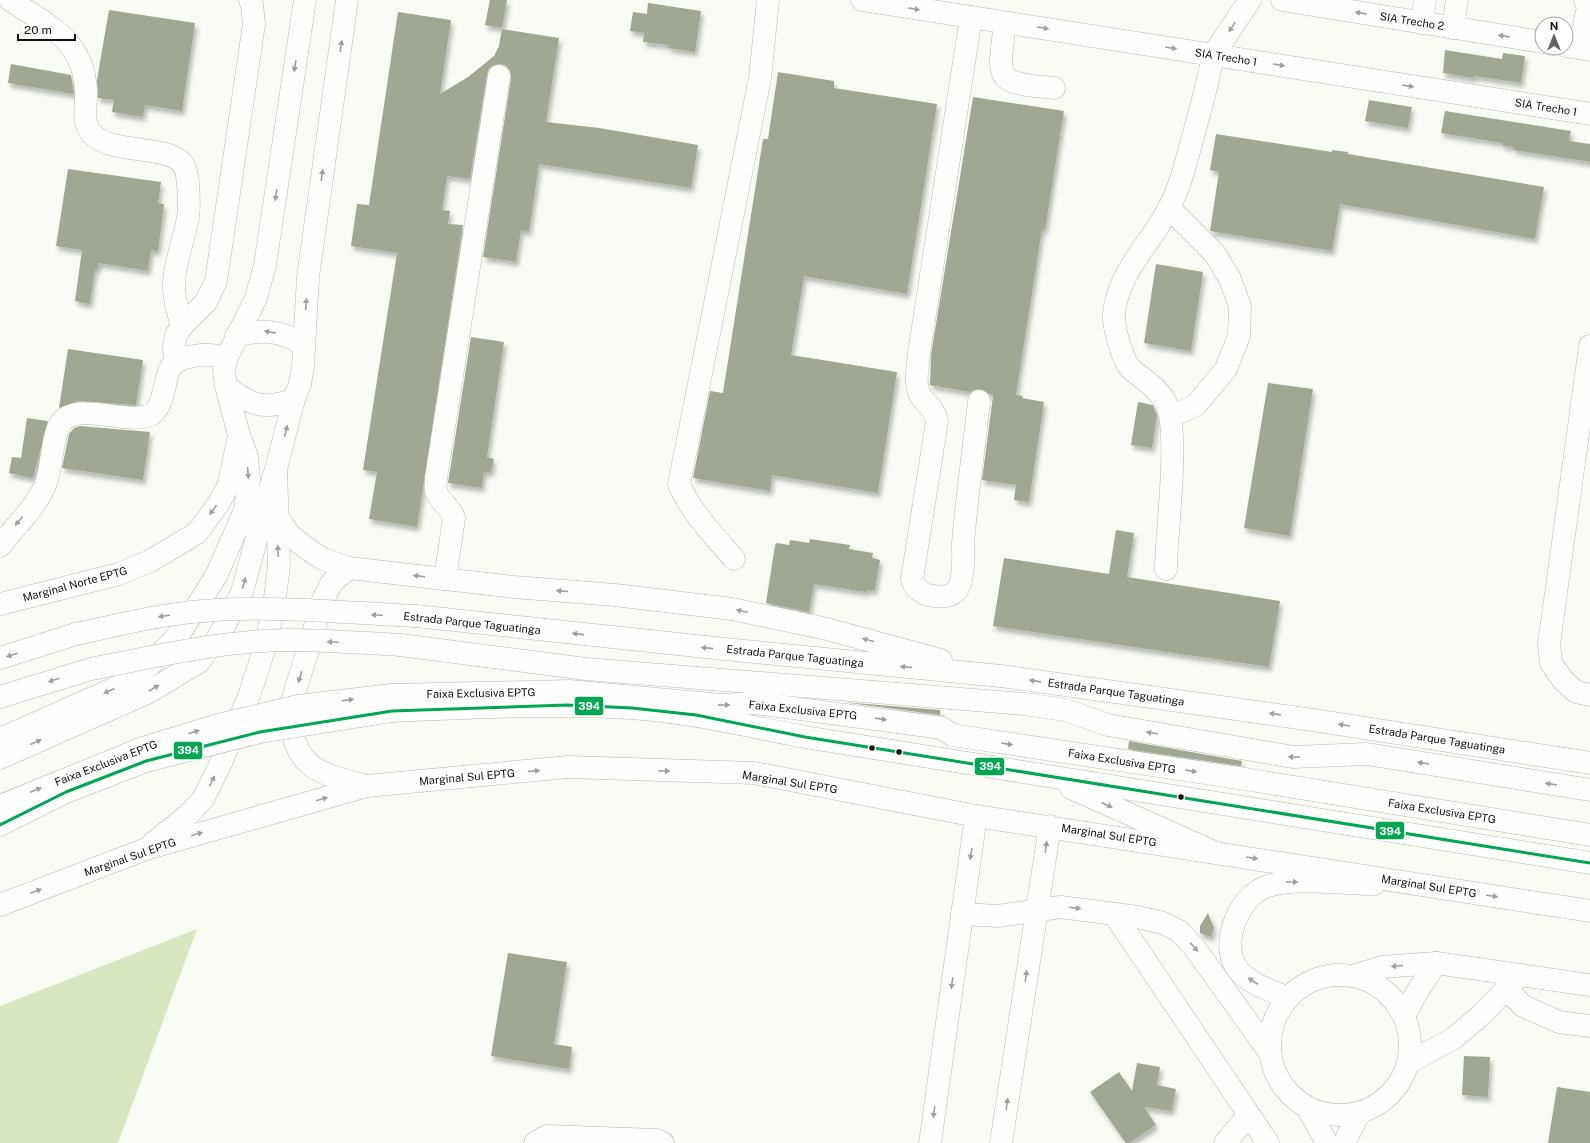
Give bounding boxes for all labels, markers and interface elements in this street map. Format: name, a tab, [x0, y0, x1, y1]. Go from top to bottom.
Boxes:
one-way arrow	[908, 6, 920, 12]
one-way arrow	[1355, 10, 1367, 16]
street label: SIA Trecho 2	[1379, 10, 1446, 32]
scale bar	[18, 16, 75, 42]
north arrow	[1534, 16, 1574, 56]
text: N	[1550, 20, 1558, 32]
one-way arrow	[1228, 22, 1235, 33]
text: 20 m	[24, 23, 52, 37]
one-way arrow	[1037, 25, 1049, 31]
one-way arrow	[1497, 33, 1510, 39]
one-way arrow	[338, 40, 344, 52]
one-way arrow	[1165, 45, 1177, 51]
street label: SIA Trecho 1	[1194, 46, 1258, 68]
one-way arrow	[292, 60, 298, 72]
one-way arrow	[1273, 62, 1285, 68]
one-way arrow	[1401, 83, 1414, 89]
street label: SIA Trecho 1	[1514, 96, 1578, 118]
one-way arrow	[319, 169, 325, 181]
one-way arrow	[273, 189, 279, 201]
one-way arrow	[302, 298, 309, 310]
one-way arrow	[264, 329, 277, 335]
one-way arrow	[283, 425, 289, 437]
one-way arrow	[244, 467, 251, 479]
one-way arrow	[209, 505, 217, 516]
one-way arrow	[15, 516, 24, 527]
one-way arrow	[275, 544, 281, 557]
street label: Marginal Norte EPTG	[21, 564, 129, 604]
one-way arrow	[412, 573, 425, 579]
one-way arrow	[241, 577, 247, 589]
one-way arrow	[556, 587, 568, 594]
one-way arrow	[736, 608, 748, 614]
street label: Estrada Parque Taguatinga	[403, 610, 541, 636]
one-way arrow	[371, 611, 383, 618]
one-way arrow	[157, 613, 170, 619]
one-way arrow	[572, 630, 584, 637]
one-way arrow	[862, 637, 874, 643]
one-way arrow	[327, 639, 339, 646]
street label: Estrada Parque Taguatinga	[726, 643, 864, 669]
one-way arrow	[701, 644, 713, 651]
one-way arrow	[6, 652, 18, 658]
one-way arrow	[900, 664, 912, 670]
one-way arrow	[297, 671, 303, 683]
street label: Estrada Parque Taguatinga	[1047, 676, 1185, 708]
one-way arrow	[48, 677, 60, 683]
one-way arrow	[1029, 678, 1041, 684]
one-way arrow	[148, 685, 160, 692]
street label: Faixa Exclusiva EPTG	[426, 686, 536, 700]
one-way arrow	[103, 688, 114, 694]
line badge: 394	[574, 696, 604, 716]
one-way arrow	[342, 697, 354, 703]
street label: Faixa Exclusiva EPTG	[748, 698, 858, 722]
text: 394	[578, 700, 600, 712]
one-way arrow	[718, 702, 731, 708]
one-way arrow	[1268, 711, 1281, 717]
one-way arrow	[875, 716, 887, 722]
one-way arrow	[1338, 722, 1350, 728]
street label: Estrada Parque Taguatinga	[1368, 722, 1506, 756]
one-way arrow	[188, 729, 200, 735]
one-way arrow	[1146, 729, 1158, 735]
street label: Faixa Exclusiva EPTG	[53, 738, 159, 788]
one-way arrow	[30, 739, 41, 745]
line badge: 394	[173, 741, 203, 760]
one-way arrow	[1001, 741, 1013, 747]
unlabelled marker	[867, 743, 877, 753]
text: 394	[177, 744, 199, 756]
unlabelled marker	[894, 747, 904, 757]
street label: Faixa Exclusiva EPTG	[1067, 747, 1177, 775]
one-way arrow	[1288, 753, 1300, 760]
line badge: 394	[974, 757, 1005, 776]
text: 394	[979, 760, 1001, 772]
one-way arrow	[1417, 760, 1429, 766]
street label: Marginal Sul EPTG	[419, 767, 515, 787]
one-way arrow	[528, 767, 540, 774]
one-way arrow	[658, 767, 670, 774]
one-way arrow	[1185, 768, 1197, 774]
street label: Marginal Sul EPTG	[742, 769, 838, 795]
one-way arrow	[209, 776, 215, 787]
one-way arrow	[1545, 781, 1558, 787]
one-way arrow	[30, 787, 42, 793]
unlabelled marker	[1176, 792, 1186, 802]
one-way arrow	[317, 796, 329, 802]
street label: Faixa Exclusiva EPTG	[1387, 797, 1497, 825]
one-way arrow	[1102, 802, 1113, 808]
line badge: 394	[1375, 821, 1405, 840]
street label: Marginal Sul EPTG	[1061, 822, 1157, 848]
text: 394	[1379, 825, 1401, 837]
one-way arrow	[192, 831, 204, 837]
street label: Marginal Sul EPTG	[83, 836, 177, 878]
one-way arrow	[1043, 841, 1049, 853]
one-way arrow	[968, 848, 974, 861]
one-way arrow	[1246, 856, 1258, 862]
street label: Marginal Sul EPTG	[1381, 873, 1477, 899]
one-way arrow	[1286, 879, 1299, 885]
one-way arrow	[31, 888, 43, 894]
one-way arrow	[1485, 893, 1498, 899]
one-way arrow	[1068, 905, 1081, 911]
one-way arrow	[1189, 942, 1198, 953]
one-way arrow	[1391, 962, 1403, 969]
one-way arrow	[1023, 970, 1029, 982]
one-way arrow	[949, 977, 955, 989]
one-way arrow	[1247, 977, 1258, 985]
one-way arrow	[1004, 1098, 1010, 1110]
one-way arrow	[931, 1106, 937, 1118]

